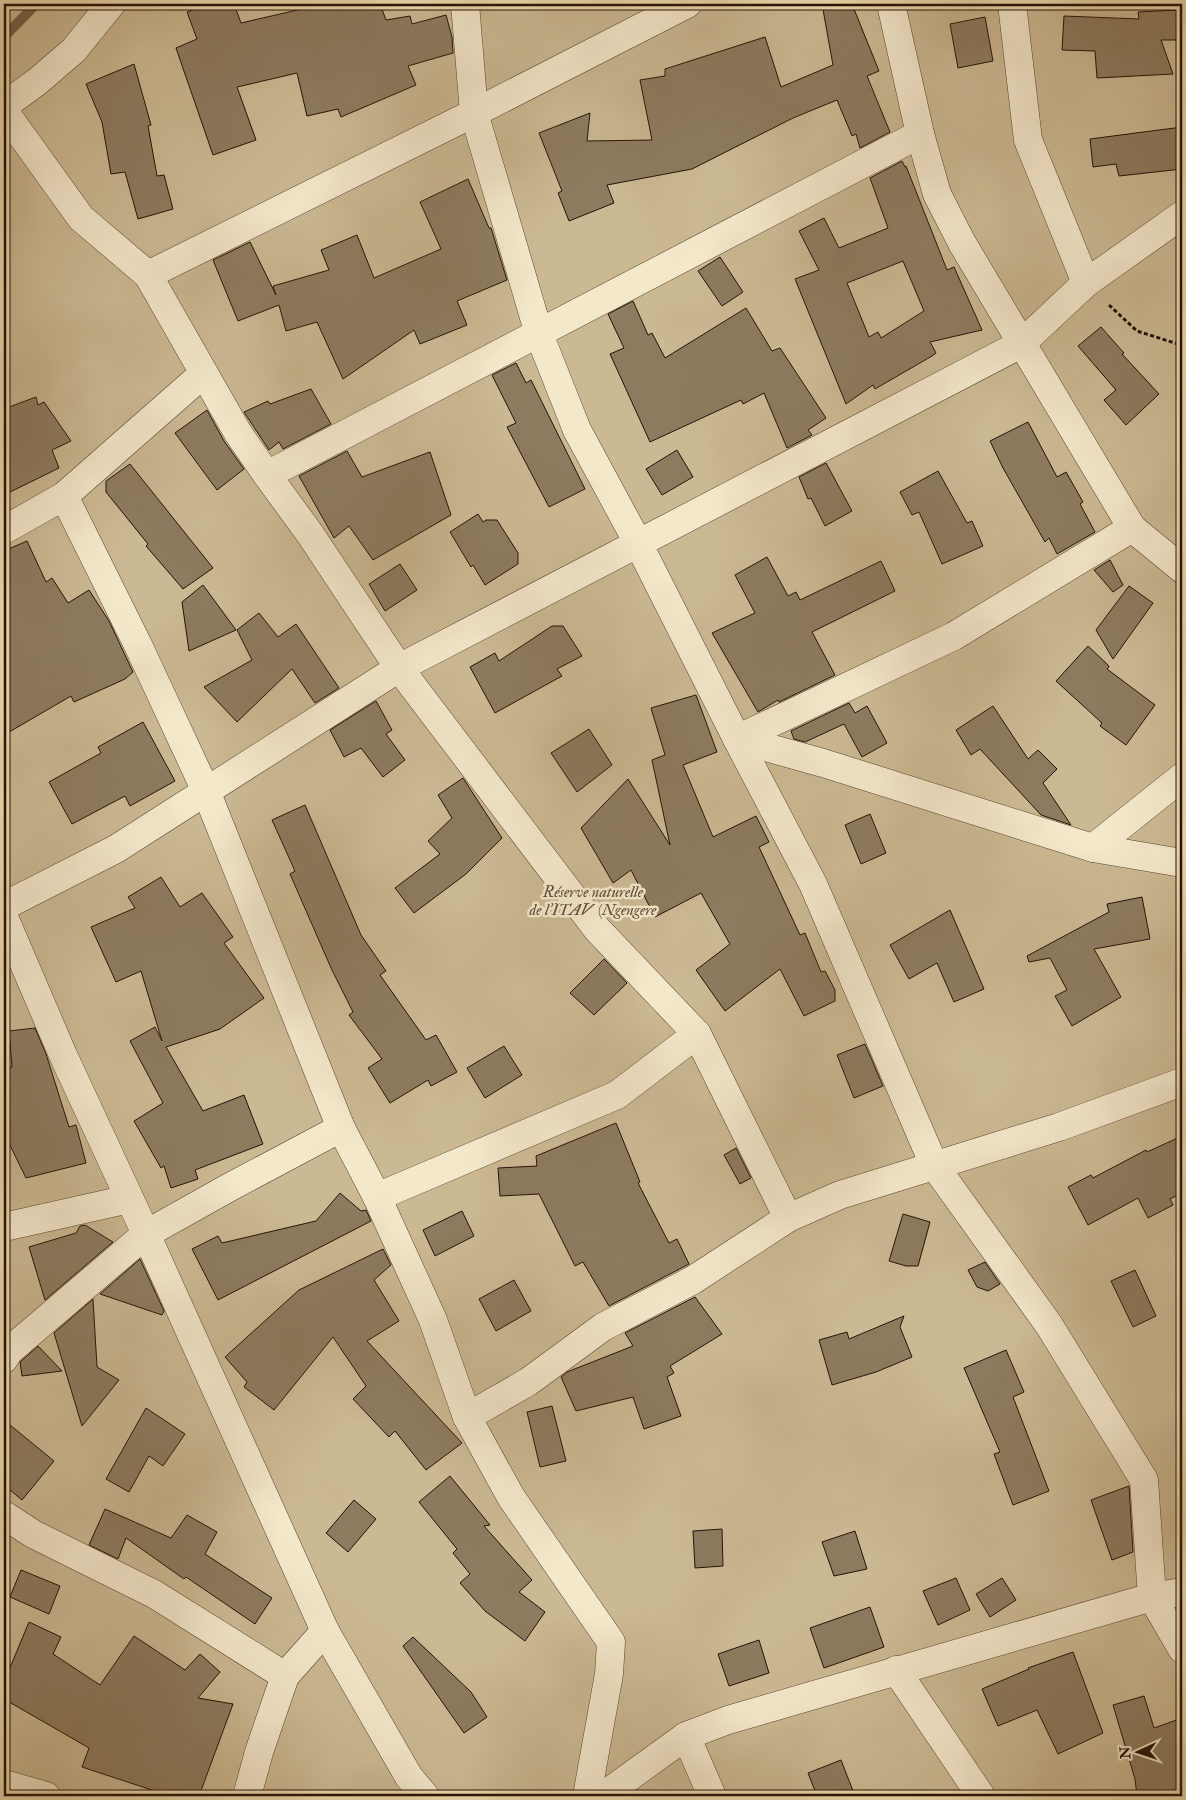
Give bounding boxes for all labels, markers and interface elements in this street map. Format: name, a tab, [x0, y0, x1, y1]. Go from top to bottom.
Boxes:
park label: Réserve naturelle de l'ITAV (Ngengere	[529, 882, 657, 920]
north arrow	[1114, 1728, 1164, 1778]
text: N	[1117, 1745, 1134, 1760]

